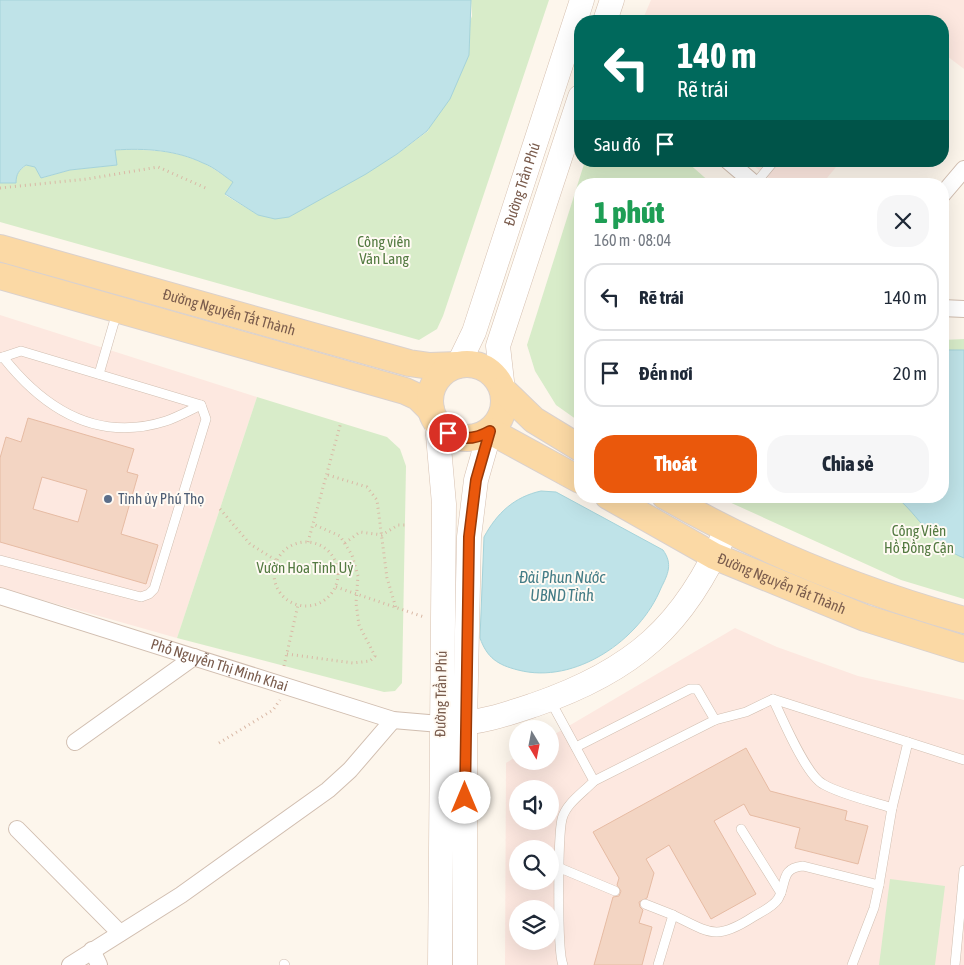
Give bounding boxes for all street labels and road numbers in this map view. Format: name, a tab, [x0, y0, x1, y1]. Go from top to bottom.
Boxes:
street label: Đường Trần Phú	[500, 140, 543, 228]
street label: Đường Nguyễn Tất Thành	[161, 285, 298, 339]
street label: Đường Nguyễn Tất Thành	[715, 549, 849, 617]
street label: Phố Nguyễn Thị Minh Khai	[149, 635, 290, 694]
street label: Đường Trần Phú	[431, 651, 450, 737]

